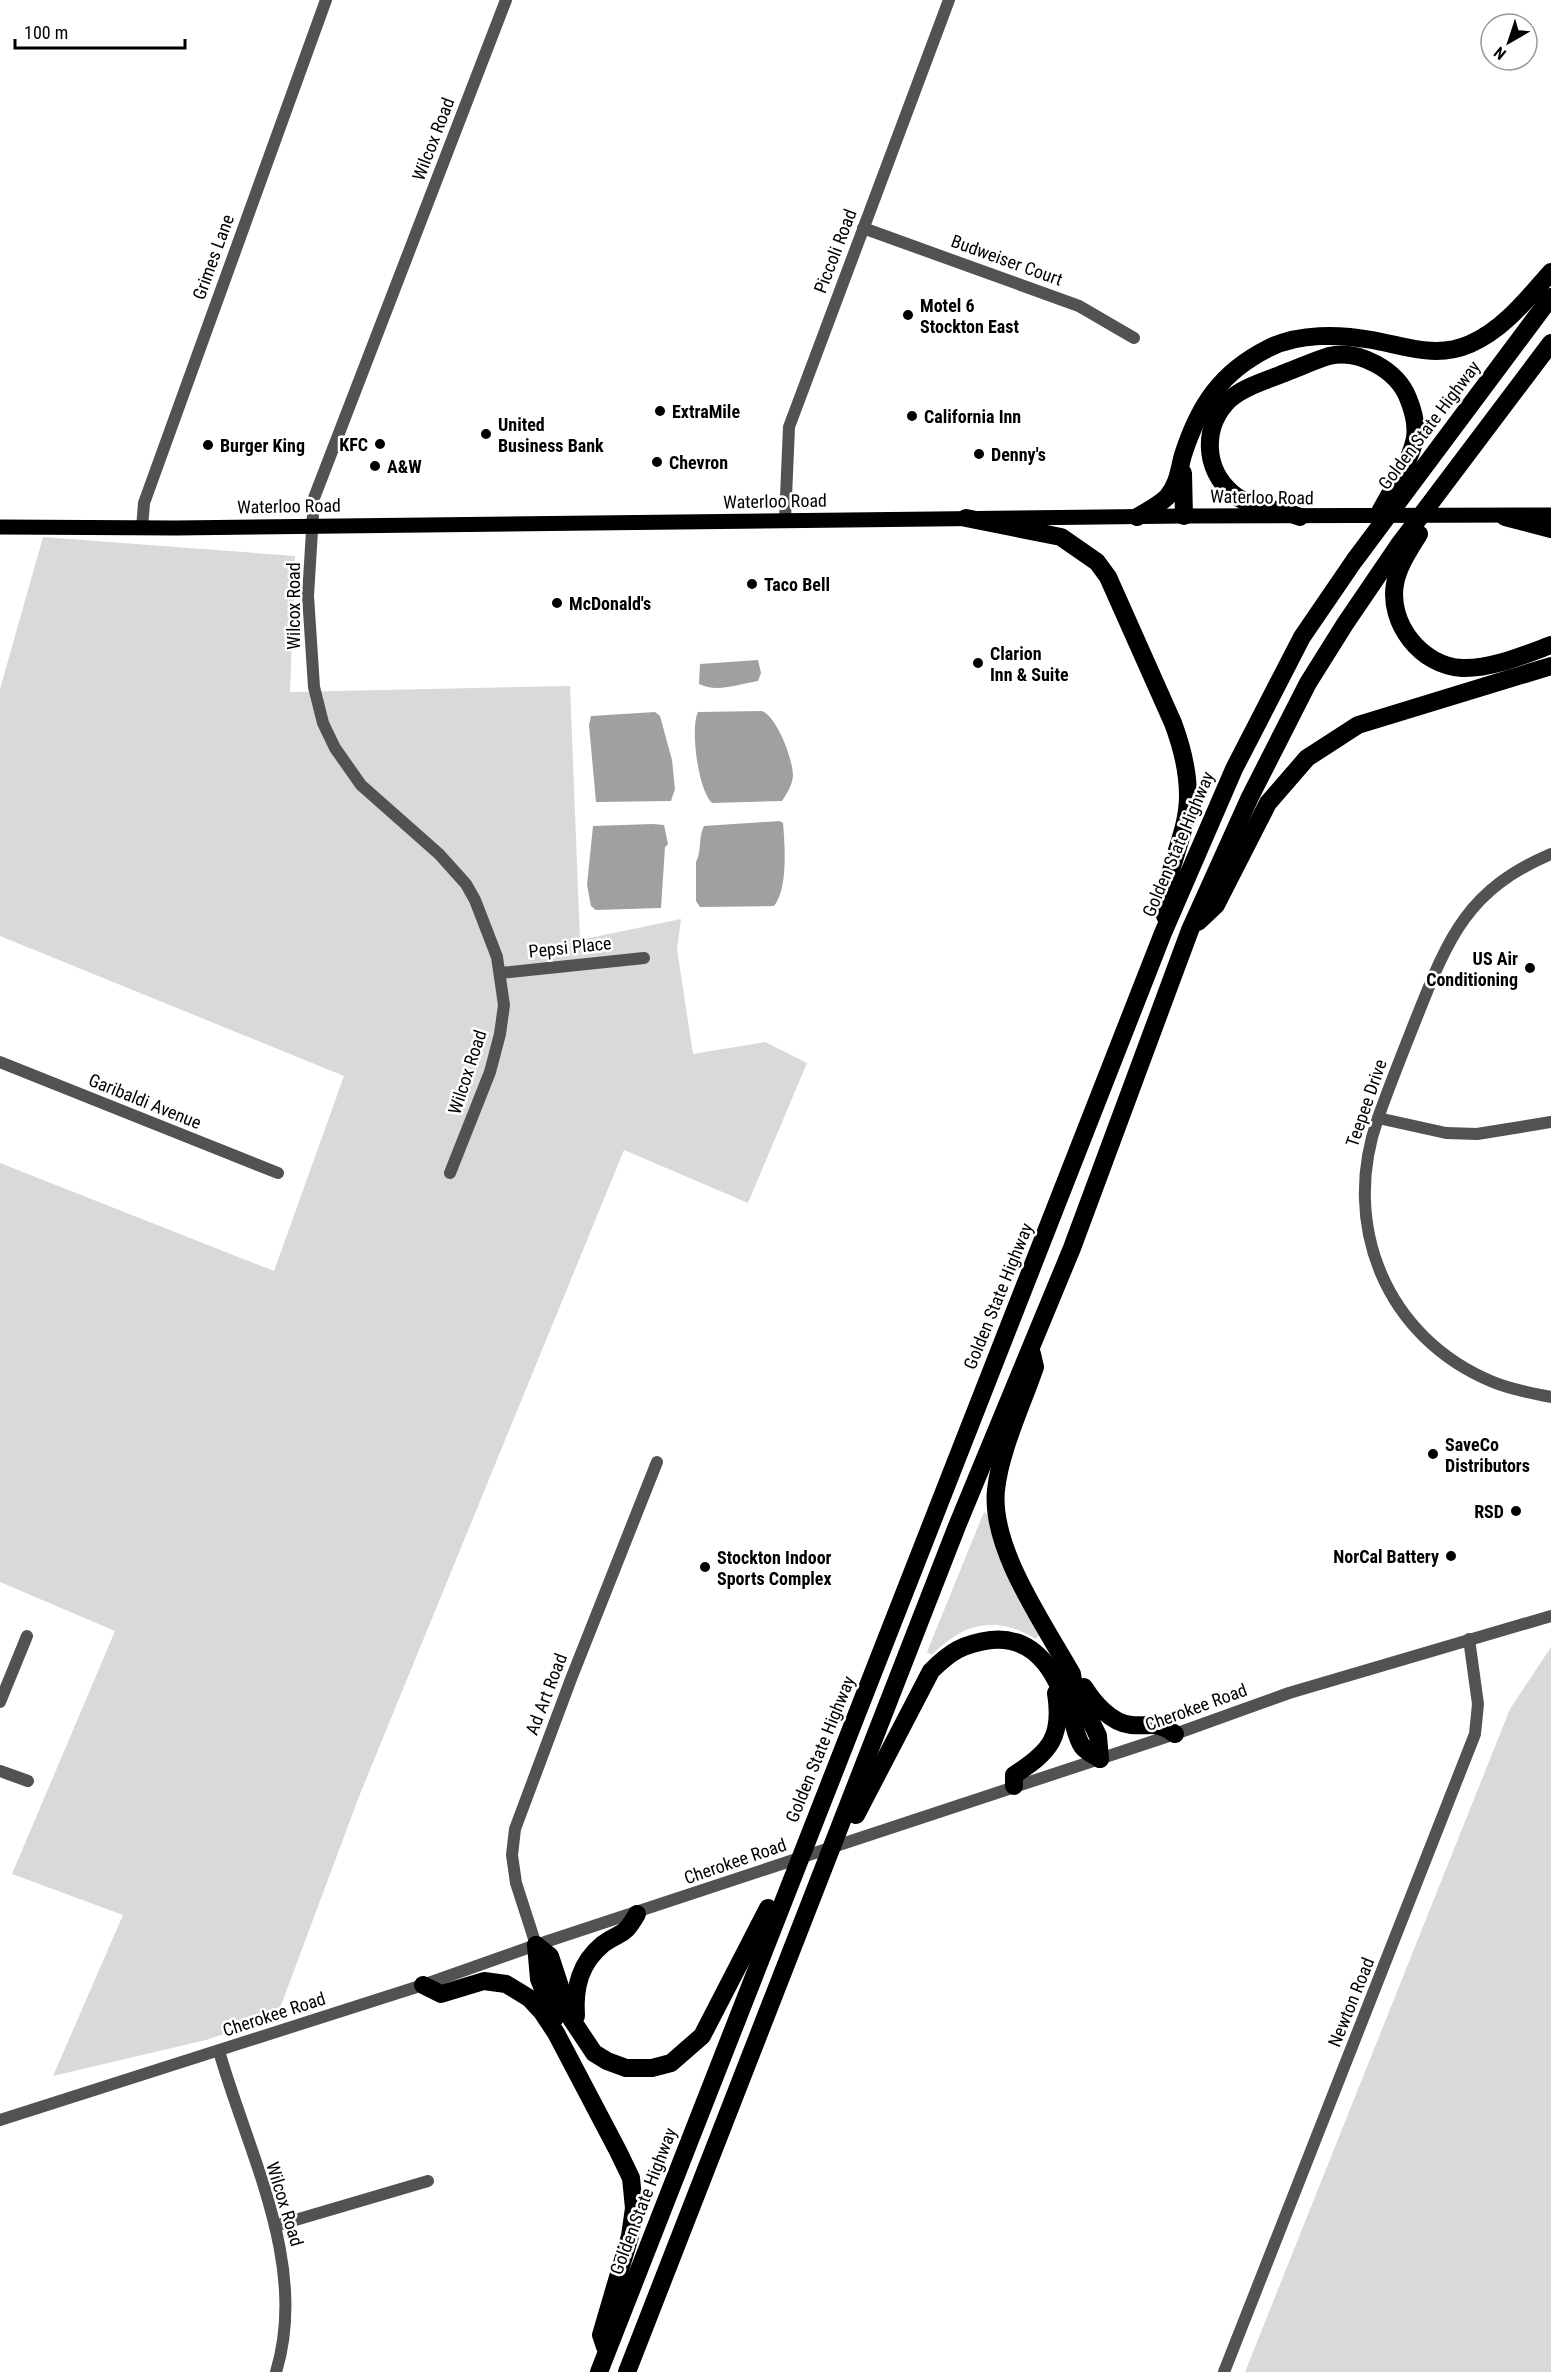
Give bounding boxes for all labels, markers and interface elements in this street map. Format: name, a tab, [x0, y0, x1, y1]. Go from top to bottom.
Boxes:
scale bar	[15, 12, 184, 50]
north arrow	[1479, 12, 1539, 72]
text: 100 m	[24, 22, 68, 43]
text: N	[1490, 43, 1510, 64]
street label: Wilcox Road	[408, 94, 458, 184]
street label: Piccoli Road	[809, 206, 861, 296]
street label: Grimes Lane	[188, 212, 238, 302]
street label: Budweiser Court	[948, 230, 1066, 290]
place label: Motel 6 Stockton East	[920, 295, 1020, 337]
marker: Motel 6 Stockton East	[901, 308, 915, 322]
street label: Golden State Highway	[1374, 356, 1485, 494]
place label: ExtraMile	[672, 401, 740, 422]
marker: ExtraMile	[653, 404, 667, 418]
place label: California Inn	[924, 406, 1021, 427]
marker: California Inn	[905, 409, 919, 423]
place label: United Business Bank	[498, 414, 604, 456]
marker: United Business Bank	[479, 427, 493, 441]
place label: KFC	[339, 434, 368, 455]
place label: Burger King	[220, 435, 305, 456]
marker: KFC	[373, 437, 387, 451]
marker: Burger King	[201, 438, 215, 452]
place label: Denny's	[991, 444, 1046, 465]
marker: Denny's	[972, 447, 986, 461]
place label: Chevron	[669, 452, 728, 473]
marker: Chevron	[650, 455, 664, 469]
place label: A&W	[387, 456, 422, 477]
marker: A&W	[368, 459, 382, 473]
street label: Waterloo Road	[1210, 486, 1314, 508]
street label: Waterloo Road	[723, 490, 827, 512]
street label: Waterloo Road	[237, 495, 341, 517]
street label: Wilcox Road	[283, 562, 304, 650]
place label: Taco Bell	[764, 574, 830, 595]
marker: Taco Bell	[745, 577, 759, 591]
place label: McDonald's	[569, 593, 651, 614]
marker: McDonald's	[550, 596, 564, 610]
place label: Clarion Inn & Suite	[990, 643, 1069, 685]
marker: Clarion Inn & Suite	[971, 656, 985, 670]
street label: Golden State Highway	[1138, 768, 1218, 920]
street label: Pepsi Place	[528, 932, 612, 962]
place label: US Air Conditioning	[1426, 948, 1518, 990]
marker: US Air Conditioning	[1523, 961, 1537, 975]
street label: Wilcox Road	[444, 1027, 490, 1117]
street label: Teepee Drive	[1341, 1056, 1391, 1150]
street label: Garibaldi Avenue	[86, 1069, 204, 1133]
street label: Golden State Highway	[959, 1219, 1037, 1372]
place label: SaveCo Distributors	[1445, 1434, 1530, 1476]
marker: SaveCo Distributors	[1426, 1447, 1440, 1461]
place label: RSD	[1474, 1501, 1504, 1522]
marker: RSD	[1509, 1504, 1523, 1518]
place label: NorCal Battery	[1333, 1546, 1439, 1567]
place label: Stockton Indoor Sports Complex	[717, 1547, 832, 1589]
marker: NorCal Battery	[1444, 1549, 1458, 1563]
marker: Stockton Indoor Sports Complex	[698, 1560, 712, 1574]
street label: Ad Art Road	[521, 1650, 571, 1738]
street label: Golden State Highway	[781, 1672, 859, 1825]
street label: Cherokee Road	[1142, 1679, 1250, 1735]
street label: Cherokee Road	[681, 1834, 789, 1888]
street label: Newton Road	[1324, 1954, 1378, 2050]
street label: Cherokee Road	[220, 1988, 328, 2040]
street label: Golden State Highway	[605, 2124, 681, 2277]
street label: Wilcox Road	[262, 2159, 308, 2249]

